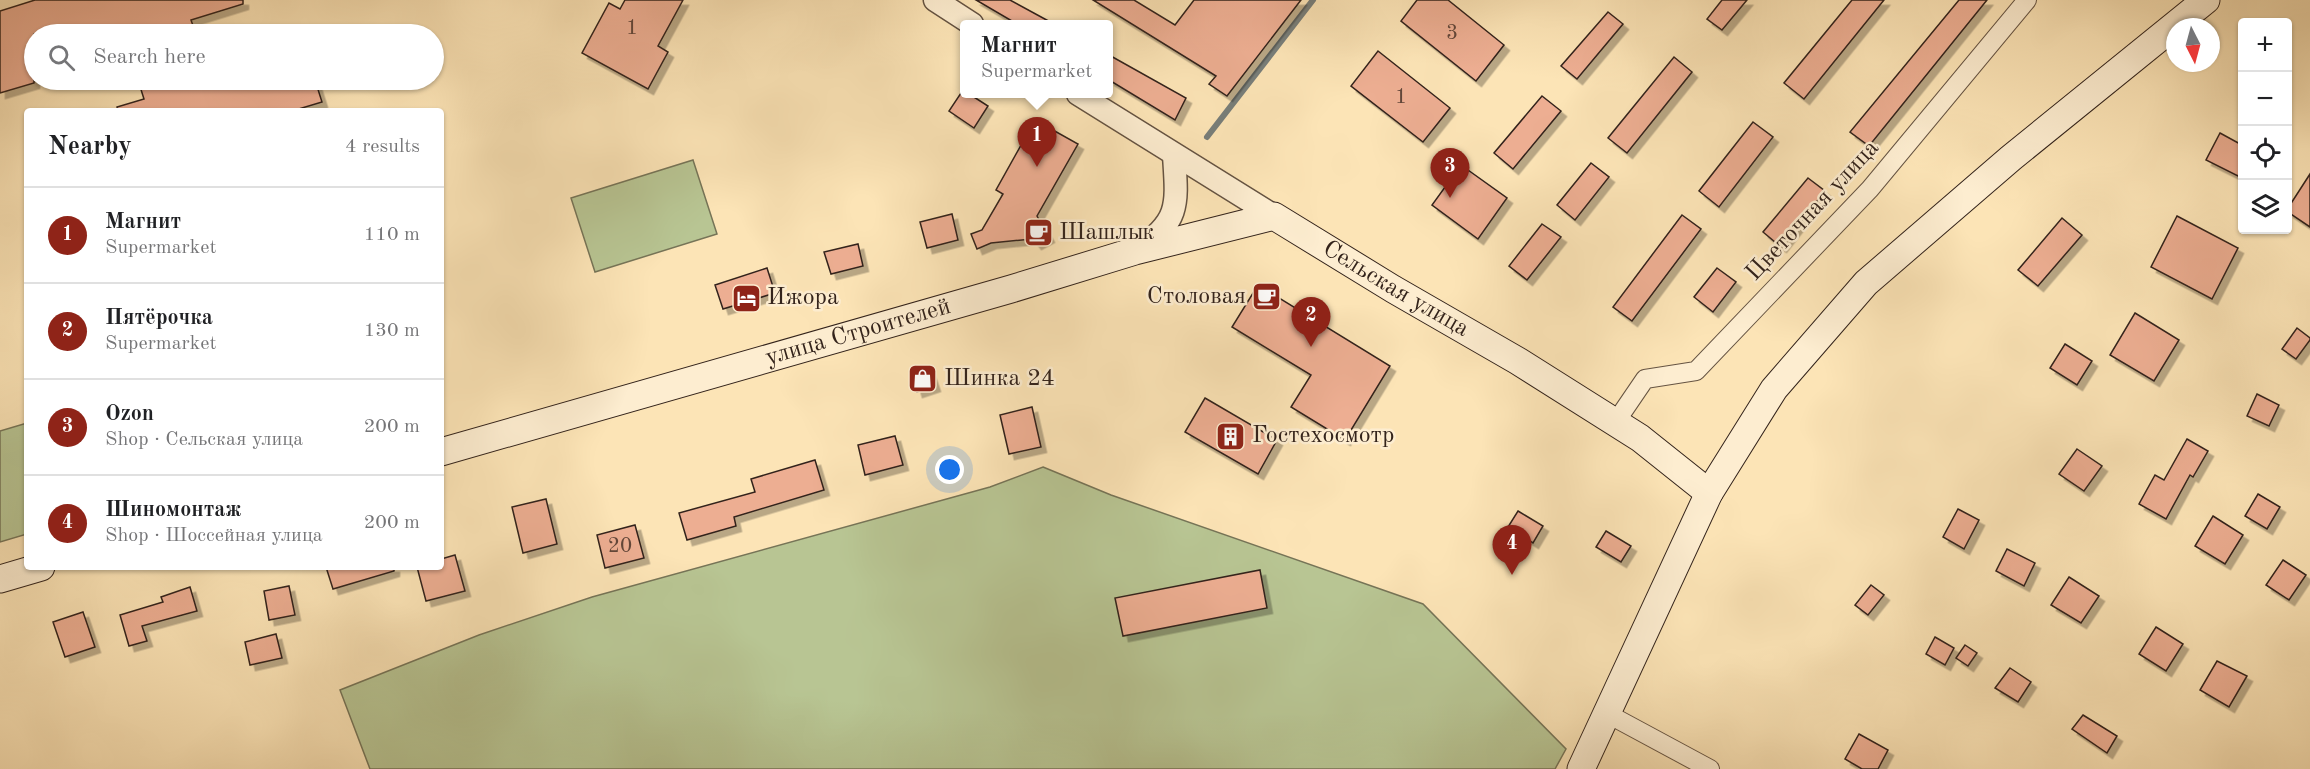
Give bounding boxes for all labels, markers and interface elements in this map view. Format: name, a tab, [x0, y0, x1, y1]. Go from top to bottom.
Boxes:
house number: 1	[626, 18, 638, 39]
north arrow	[2166, 18, 2220, 72]
map controls	[2238, 18, 2292, 234]
button: +	[2238, 18, 2292, 72]
popup	[960, 20, 1113, 98]
house number: 3	[1446, 23, 1458, 44]
search box	[24, 24, 444, 90]
text: Магнит	[981, 35, 1057, 57]
icon: search	[45, 41, 78, 74]
text: Search here	[93, 46, 206, 68]
text: Supermarket	[981, 62, 1092, 82]
button: −	[2238, 72, 2292, 126]
house number: 1	[1395, 87, 1407, 108]
pin: 1	[1018, 118, 1056, 167]
button: locate	[2238, 126, 2292, 180]
text: Nearby	[48, 134, 132, 160]
street label: Цветочная улица	[1742, 136, 1884, 286]
text: 4 results	[345, 137, 420, 157]
pin: 3	[1430, 148, 1470, 198]
button: layers	[2238, 180, 2292, 234]
text: Магнит	[105, 211, 181, 233]
cafe icon: Шашлык	[1022, 217, 1054, 249]
place label: Шашлык	[1059, 221, 1154, 245]
text: 1	[62, 225, 73, 245]
text: 110 m	[364, 225, 420, 245]
street label: Сельская улица	[1318, 237, 1473, 342]
text: Supermarket	[105, 238, 216, 258]
cafe icon: Столовая	[1251, 281, 1283, 313]
hotel icon: Ижора	[730, 282, 762, 314]
place label: Столовая	[1147, 285, 1246, 309]
place label: Ижора	[767, 286, 839, 310]
street label: улица Строителей	[763, 295, 954, 371]
pin: 2	[1292, 298, 1330, 347]
text: Пятёрочка	[105, 307, 213, 329]
text: 2	[62, 321, 73, 341]
text: 130 m	[364, 321, 420, 341]
text: Supermarket	[105, 334, 216, 354]
shop icon: Шинка 24	[907, 363, 939, 395]
place label: Шинка 24	[944, 367, 1055, 391]
text: Ozon	[105, 403, 154, 425]
text: 3	[62, 417, 73, 437]
text: 200 m	[364, 417, 420, 437]
building icon: Гостехосмотр	[1215, 420, 1247, 452]
place label: Гостехосмотр	[1252, 424, 1394, 448]
text: Shop · Сельская улица	[105, 430, 303, 450]
your location	[935, 455, 964, 484]
text: Шиномонтаж	[105, 499, 241, 521]
text: 4	[62, 513, 73, 533]
text: 200 m	[364, 513, 420, 533]
text: Shop · Шоссейная улица	[105, 526, 323, 546]
pin: 4	[1492, 526, 1532, 575]
house number: 20	[608, 536, 632, 557]

